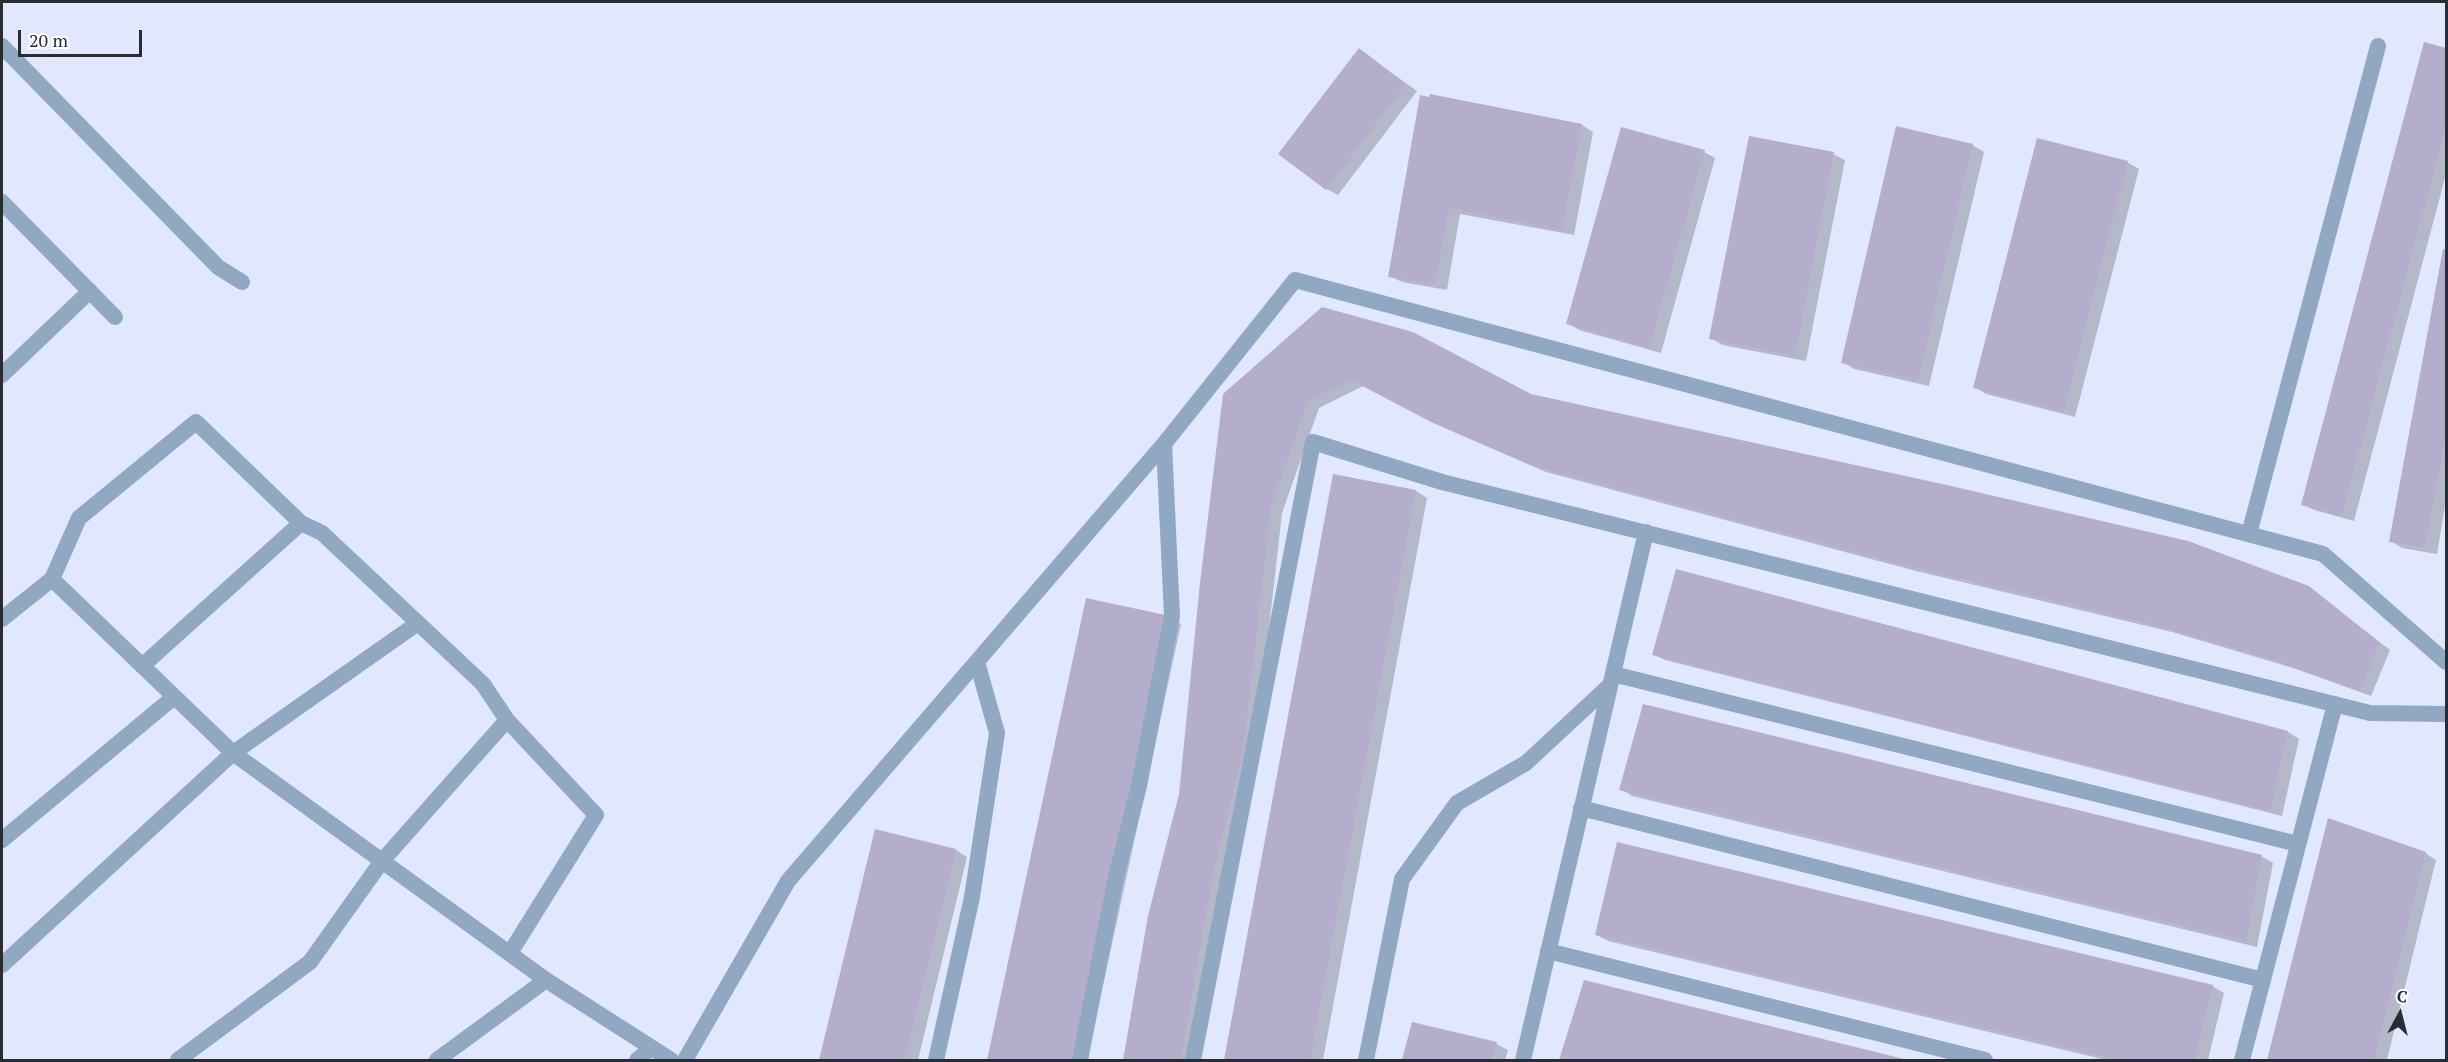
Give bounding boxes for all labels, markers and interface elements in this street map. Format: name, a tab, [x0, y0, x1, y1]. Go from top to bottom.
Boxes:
scale bar	[21, 18, 146, 56]
text: 20 m	[29, 28, 68, 52]
north arrow	[2370, 984, 2430, 1044]
text: С	[2396, 985, 2409, 1008]

